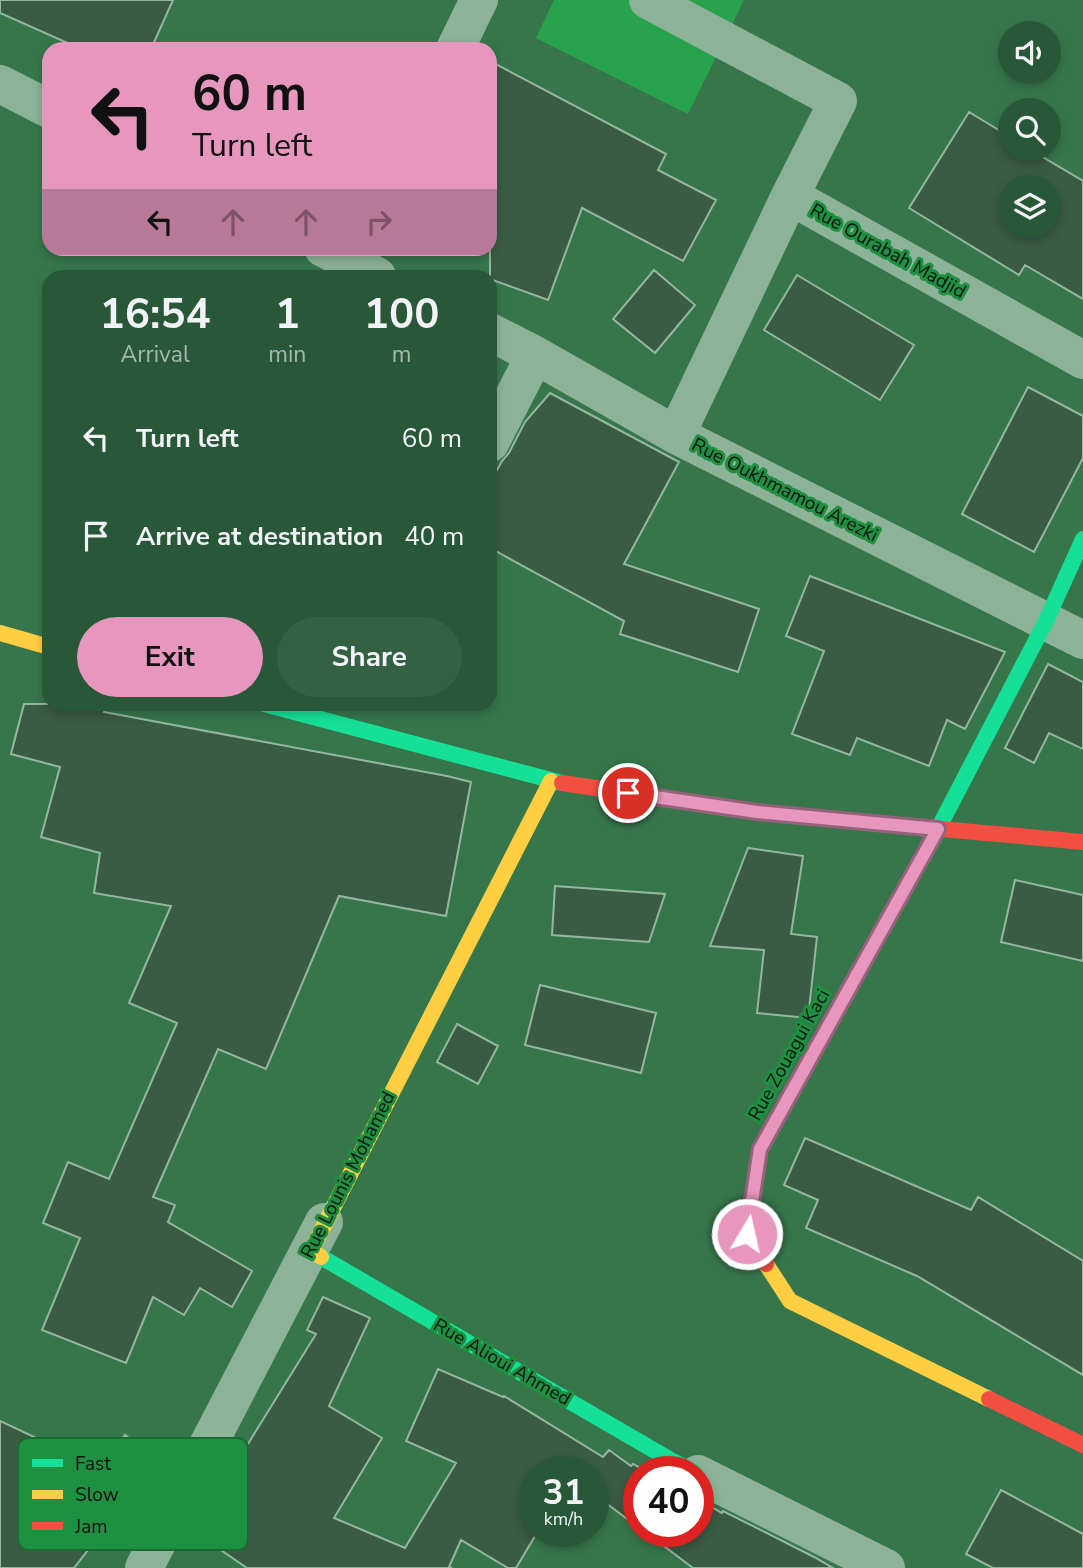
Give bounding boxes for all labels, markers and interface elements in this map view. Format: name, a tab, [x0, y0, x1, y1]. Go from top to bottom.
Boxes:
map controls	[998, 21, 1061, 238]
button: sound	[998, 21, 1061, 84]
text: 60 m	[192, 60, 307, 127]
icon: left	[77, 70, 168, 161]
button: search	[998, 98, 1061, 161]
text: Turn left	[192, 124, 312, 167]
button: layers	[998, 175, 1061, 238]
street label: Rue Ourabah Madjid	[805, 197, 971, 305]
icon: left	[141, 203, 179, 241]
icon: ahead	[214, 203, 252, 241]
icon: ahead	[287, 203, 325, 241]
icon: right	[360, 203, 398, 241]
text: 16:54	[100, 286, 211, 343]
text: 1	[275, 286, 300, 343]
text: 100	[364, 286, 439, 343]
text: Arrival	[121, 339, 190, 370]
text: min	[268, 339, 306, 370]
text: m	[392, 339, 412, 370]
icon: left	[77, 419, 115, 457]
text: Turn left	[136, 421, 239, 456]
text: 60 m	[402, 421, 462, 456]
street label: Rue Oukhmamou Arezki	[687, 432, 883, 548]
icon: arrive	[77, 517, 115, 555]
text: Arrive at destination	[136, 519, 383, 554]
text: 40 m	[404, 519, 464, 554]
button: Exit	[77, 617, 263, 697]
button: Share	[277, 617, 462, 697]
pin	[598, 763, 658, 823]
icon: arrive	[609, 774, 647, 812]
street label: Rue Zouagui Kaci	[742, 985, 836, 1125]
street label: Rue Lounis Mohamed	[295, 1087, 401, 1263]
position arrow	[710, 1197, 784, 1271]
street label: Rue Alioui Ahmed	[428, 1312, 576, 1412]
legend	[18, 1438, 248, 1550]
text: Fast	[75, 1451, 111, 1477]
speed limit sign: 40	[623, 1456, 714, 1547]
text: 31	[542, 1469, 585, 1516]
text: Slow	[75, 1482, 119, 1508]
text: km/h	[544, 1507, 583, 1531]
text: Jam	[74, 1514, 108, 1540]

